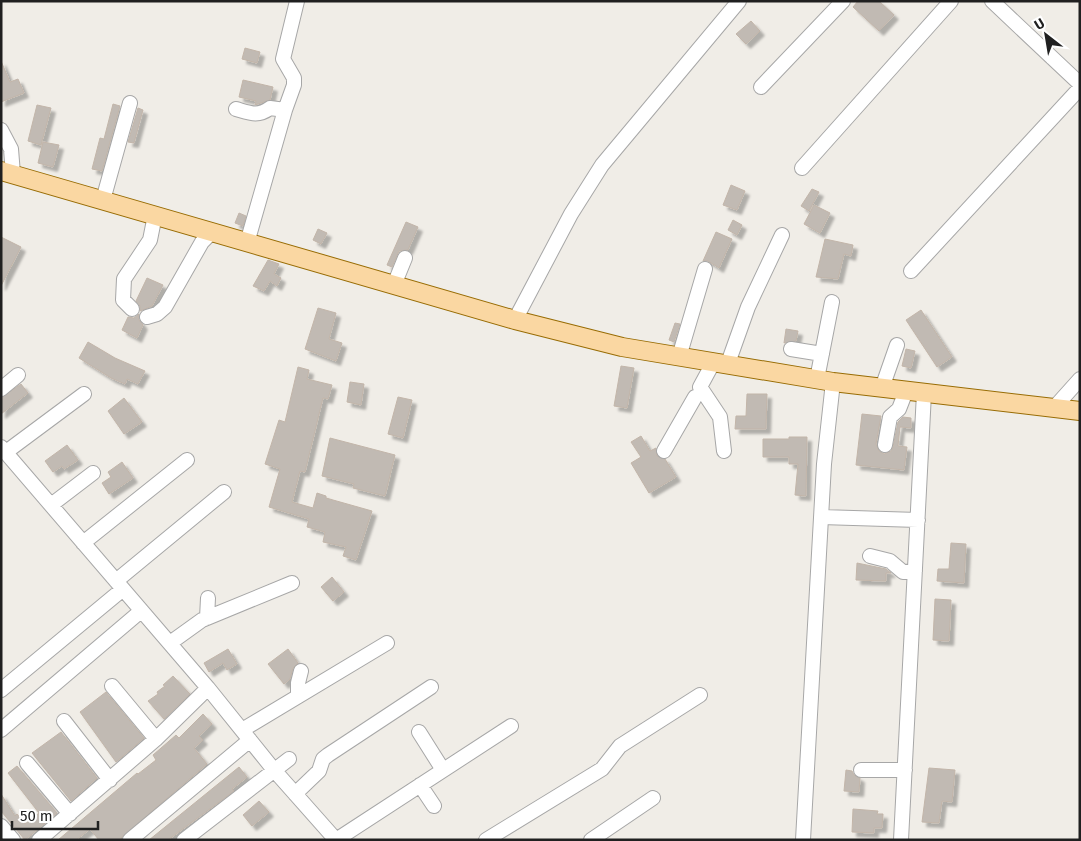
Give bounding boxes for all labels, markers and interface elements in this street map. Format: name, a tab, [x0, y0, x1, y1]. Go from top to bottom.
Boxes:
north arrow	[1021, 10, 1071, 60]
text: U	[1031, 15, 1048, 34]
scale bar	[12, 798, 99, 830]
text: 50 m	[20, 807, 53, 825]

